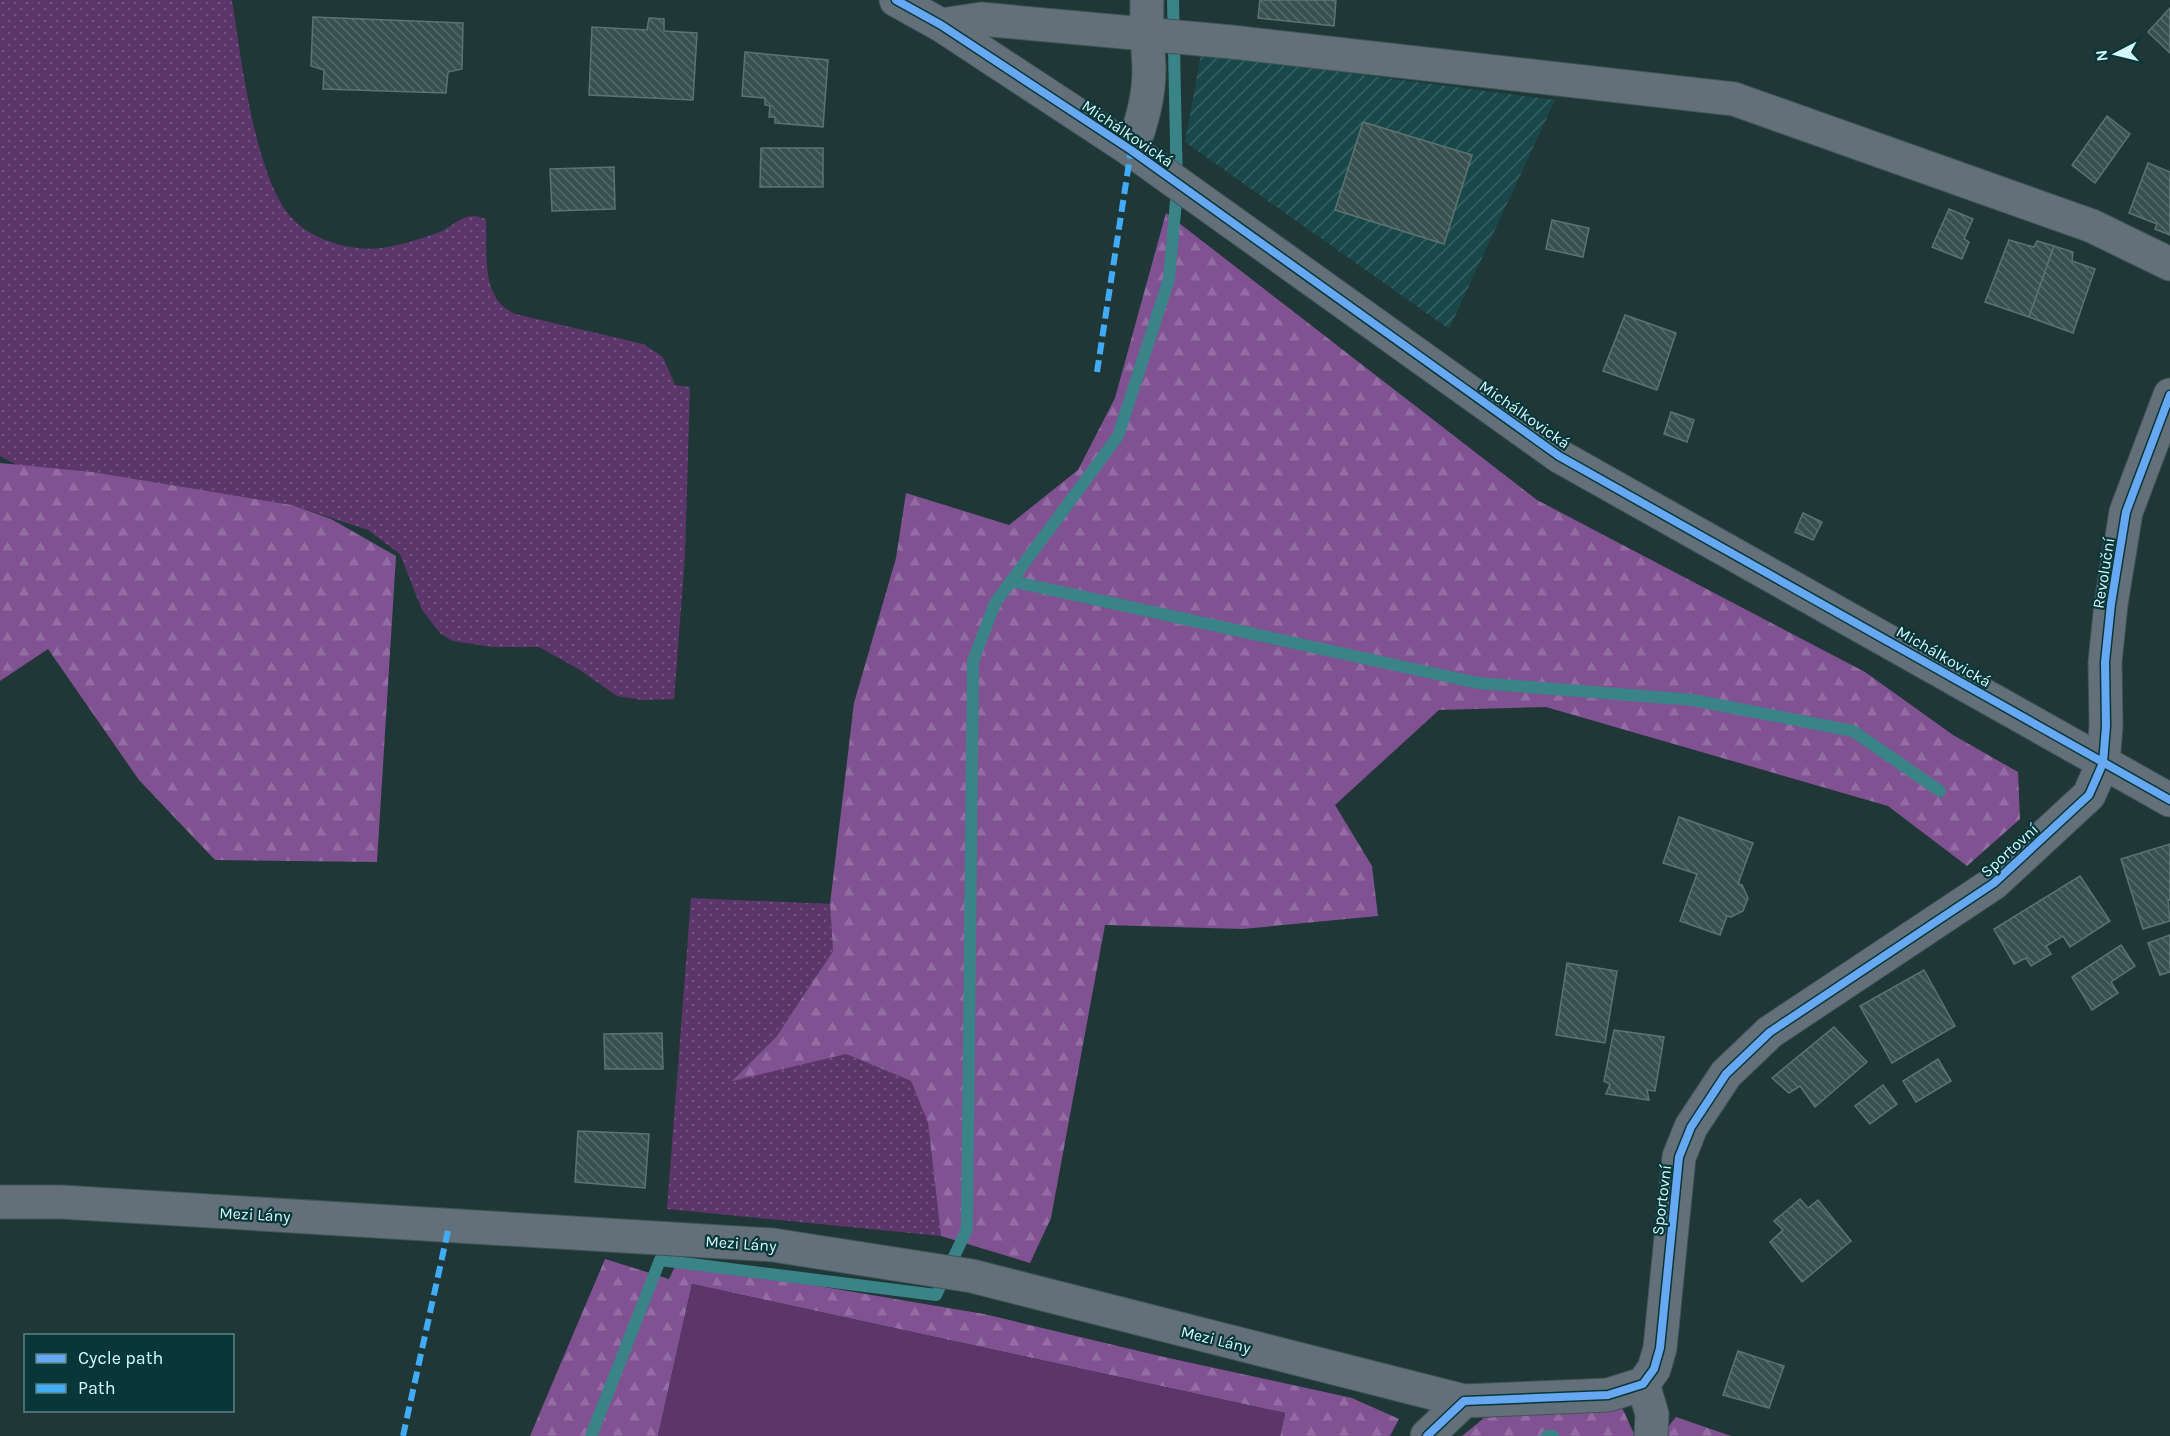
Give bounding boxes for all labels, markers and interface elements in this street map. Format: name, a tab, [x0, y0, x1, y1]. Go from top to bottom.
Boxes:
north arrow	[2086, 24, 2146, 84]
text: N	[2091, 49, 2112, 63]
street label: Michálkovická	[1078, 96, 1177, 171]
street label: Michálkovická	[1476, 376, 1574, 453]
street label: Revoluční	[2089, 536, 2119, 610]
street label: Michálkovická	[1893, 622, 1994, 691]
street label: Sportovní	[1977, 819, 2042, 881]
street label: Sportovní	[1648, 1164, 1675, 1236]
street label: Mezi Lány	[219, 1203, 292, 1226]
street label: Mezi Lány	[705, 1232, 778, 1256]
street label: Mezi Lány	[1179, 1322, 1253, 1357]
legend	[24, 1334, 234, 1412]
text: Cycle path	[78, 1347, 163, 1369]
text: Path	[78, 1377, 116, 1399]

